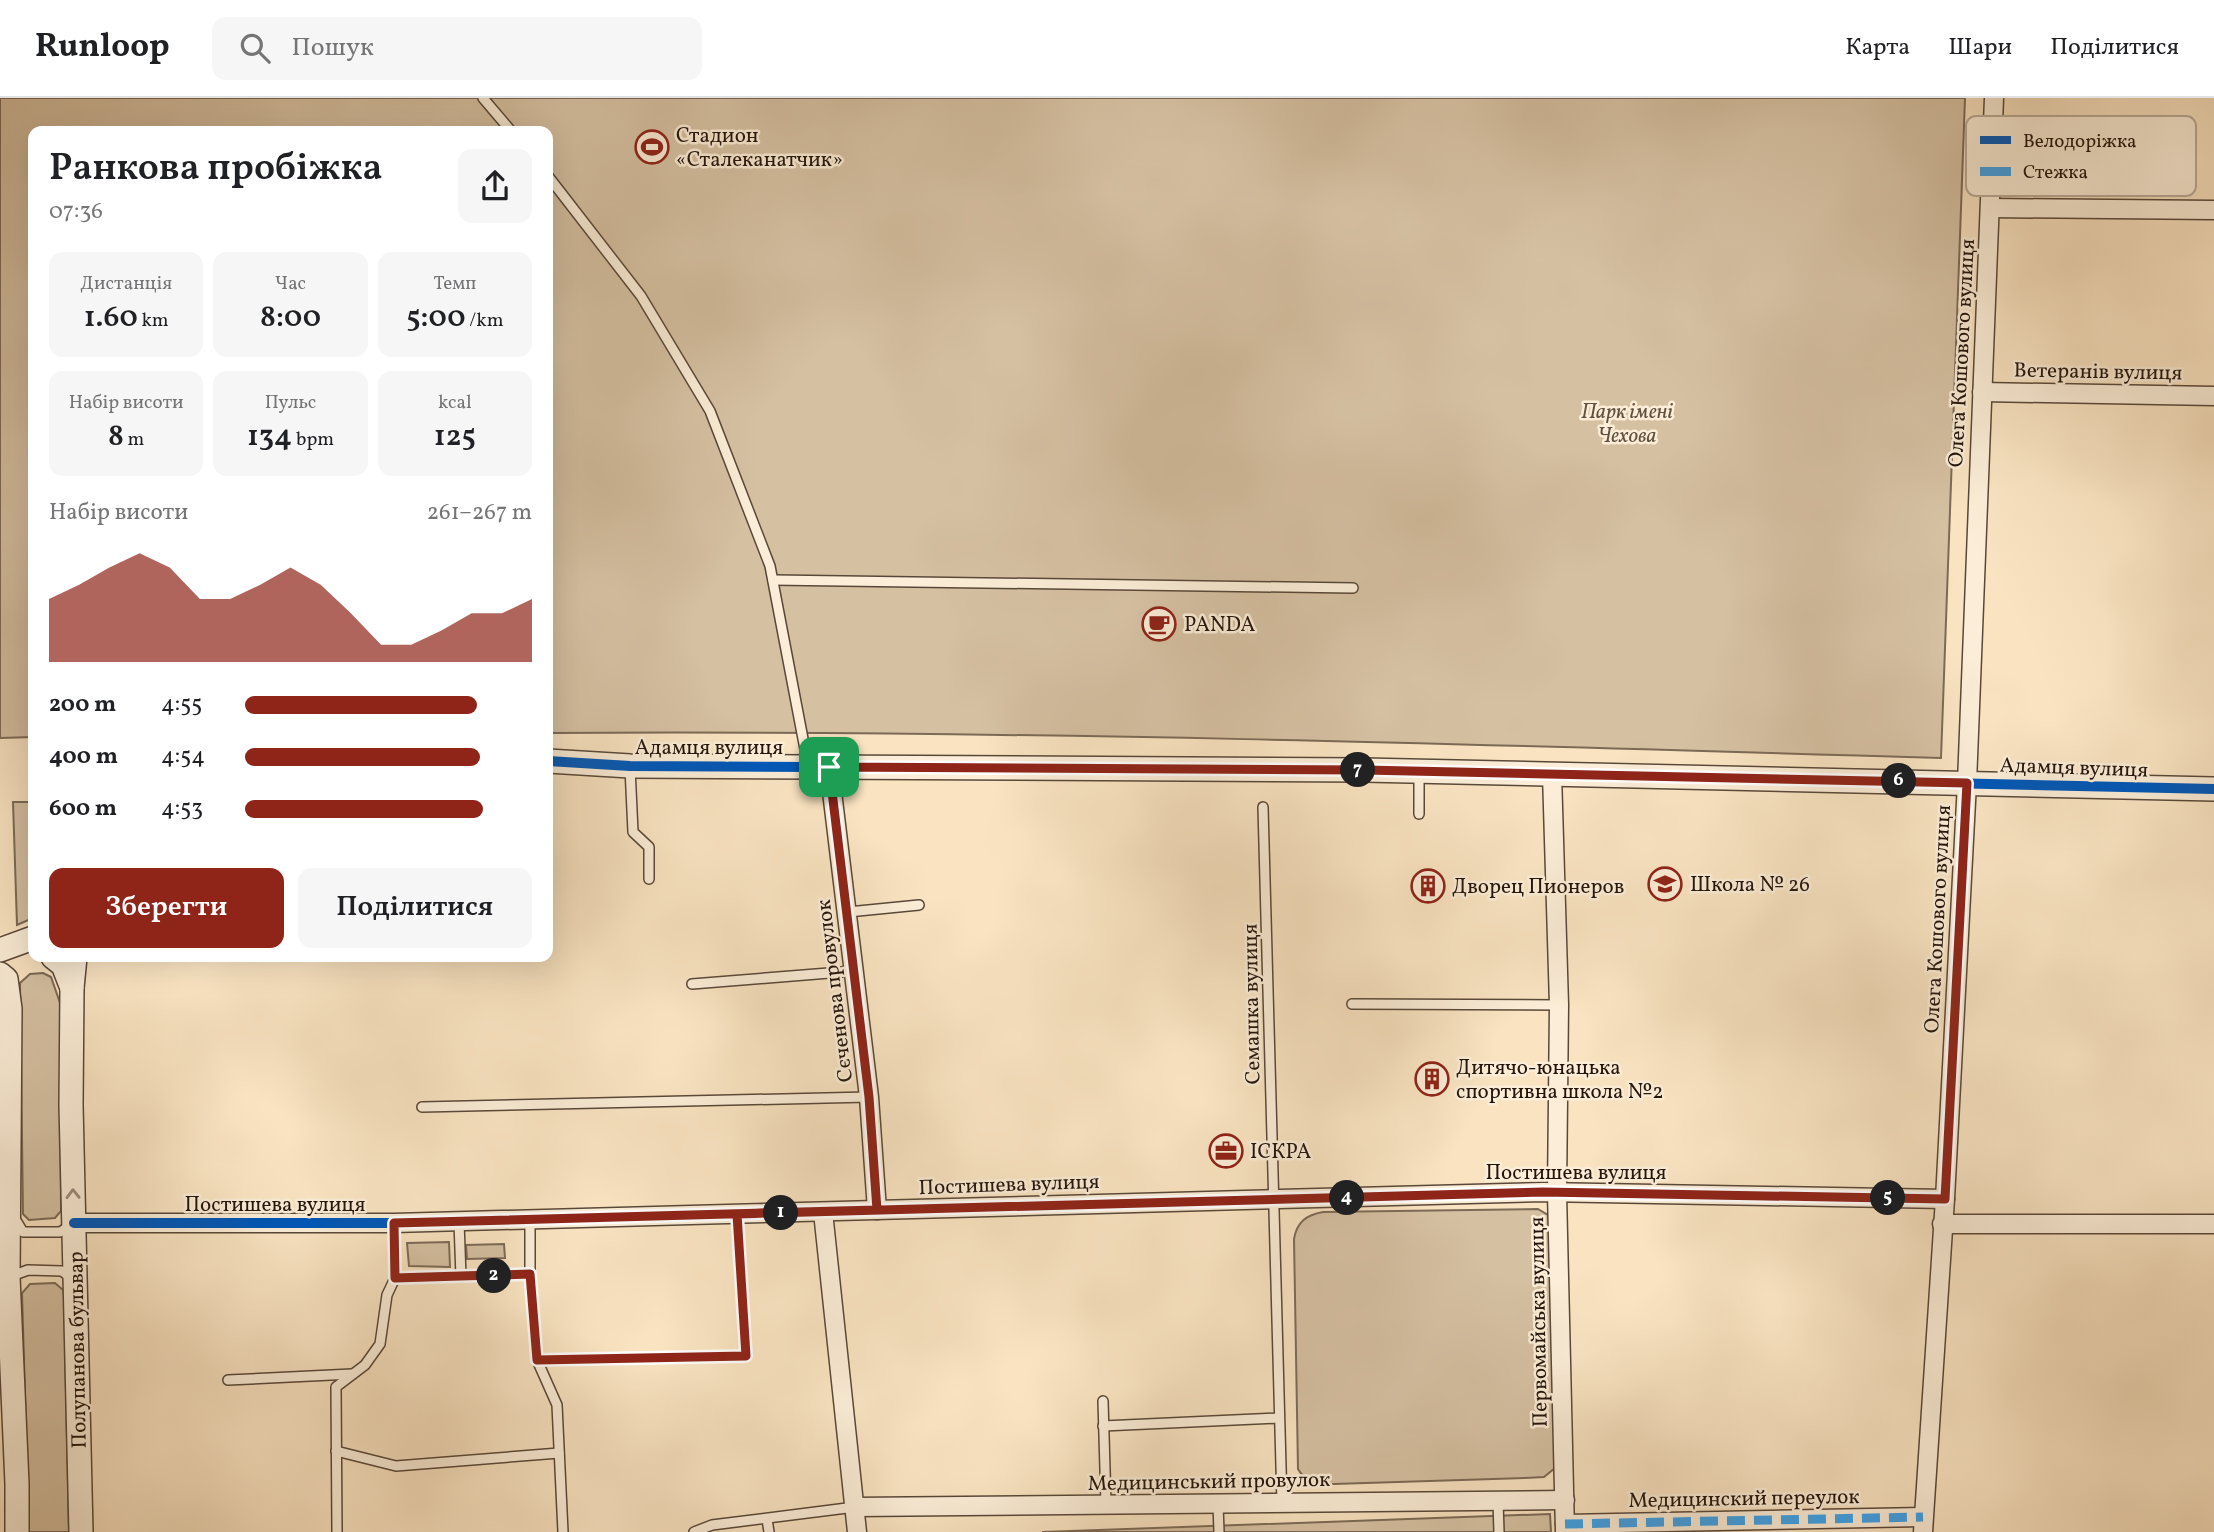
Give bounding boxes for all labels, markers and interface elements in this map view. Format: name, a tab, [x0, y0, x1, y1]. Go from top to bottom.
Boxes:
search box	[212, 17, 702, 80]
text: Runloop	[35, 25, 170, 71]
icon: search	[236, 29, 274, 67]
text: Пошук	[292, 30, 374, 66]
text: Карта	[1845, 31, 1910, 65]
text: Шари	[1948, 31, 2012, 65]
text: Поділитися	[2050, 31, 2179, 65]
legend	[1966, 116, 2196, 196]
place label: Стадион «Сталеканатчик»	[676, 122, 843, 175]
sports icon: Стадион «Сталеканатчик»	[633, 128, 671, 166]
text: Велодоріжка	[2023, 129, 2137, 155]
text: Ранкова пробіжка	[49, 143, 383, 196]
button: share	[458, 149, 532, 223]
text: Стежка	[2023, 160, 2088, 186]
text: 07:36	[49, 196, 103, 228]
street label: Олега Кошового вулиця	[1942, 238, 1983, 468]
text: Дистанція	[80, 271, 172, 297]
text: Час	[275, 271, 306, 297]
text: Темп	[433, 271, 476, 297]
text: 1.60	[84, 297, 138, 339]
text: 8:00	[260, 297, 321, 339]
text: 5:00	[406, 297, 466, 339]
text: km	[138, 308, 169, 334]
text: /km	[466, 308, 503, 334]
street label: Ветеранів вулиця	[2013, 357, 2183, 388]
text: Набір висоти	[69, 390, 184, 416]
text: Пульс	[265, 390, 316, 416]
text: kcal	[438, 390, 472, 416]
park label: Парк імені Чехова	[1581, 398, 1674, 451]
text: 8	[108, 416, 124, 458]
text: 134	[247, 416, 292, 458]
text: 125	[434, 416, 476, 458]
text: m	[124, 427, 144, 453]
text: bpm	[292, 427, 334, 453]
text: Набір висоти	[49, 497, 188, 529]
text: 261–267 m	[427, 497, 532, 529]
cafe icon: PANDA	[1140, 605, 1178, 643]
place label: PANDA	[1184, 611, 1255, 640]
text: 200 m	[49, 689, 116, 721]
text: 4:55	[161, 689, 202, 721]
street label: Адамця вулиця	[635, 734, 783, 763]
pin	[799, 737, 859, 797]
text: 400 m	[49, 741, 118, 773]
text: 4:54	[161, 741, 205, 773]
icon: arrive	[810, 748, 848, 786]
street label: Адамця вулиця	[1999, 751, 2149, 786]
pin: 7	[1340, 752, 1376, 788]
text: 7	[1353, 756, 1362, 782]
pin: 6	[1882, 764, 1916, 798]
text: 6	[1893, 767, 1904, 793]
text: 600 m	[49, 793, 117, 825]
text: 4:53	[161, 793, 203, 825]
street label: Олега Кошового вулиця	[1918, 804, 1959, 1034]
school or university icon: Школа № 26	[1646, 865, 1684, 903]
building icon: Дворец Пионеров	[1409, 867, 1447, 905]
button: Зберегти	[49, 868, 284, 948]
button: Поділитися	[298, 868, 532, 948]
place label: Школа № 26	[1690, 871, 1810, 900]
place label: Дворец Пионеров	[1452, 873, 1624, 902]
street label: Сєченова провулок	[810, 898, 861, 1084]
street label: Семашка вулиця	[1237, 923, 1268, 1085]
place label: Дитячо-юнацька спортивна школа №2	[1456, 1054, 1664, 1107]
building icon: Дитячо-юнацька спортивна школа №2	[1413, 1060, 1451, 1098]
office icon: ІСКРА	[1207, 1132, 1245, 1170]
place label: ІСКРА	[1250, 1138, 1312, 1167]
street label: Постишева вулиця	[1485, 1159, 1667, 1188]
street label: Постишева вулиця	[918, 1168, 1100, 1203]
pin: 4	[1330, 1180, 1364, 1216]
pin: 5	[1870, 1180, 1906, 1216]
text: 4	[1341, 1184, 1352, 1210]
text: 5	[1883, 1184, 1892, 1210]
one-way arrow	[66, 1189, 81, 1200]
street label: Постишева вулиця	[184, 1191, 366, 1220]
pin: 1	[764, 1196, 798, 1230]
text: 1	[777, 1199, 784, 1225]
street label: Первомайська вулиця	[1523, 1216, 1556, 1428]
street label: Полупанова бульвар	[62, 1251, 95, 1449]
pin: 2	[476, 1258, 512, 1294]
text: 2	[489, 1262, 498, 1288]
street label: Медицинський провулок	[1087, 1466, 1331, 1499]
street label: Медицинский переулок	[1628, 1483, 1860, 1516]

